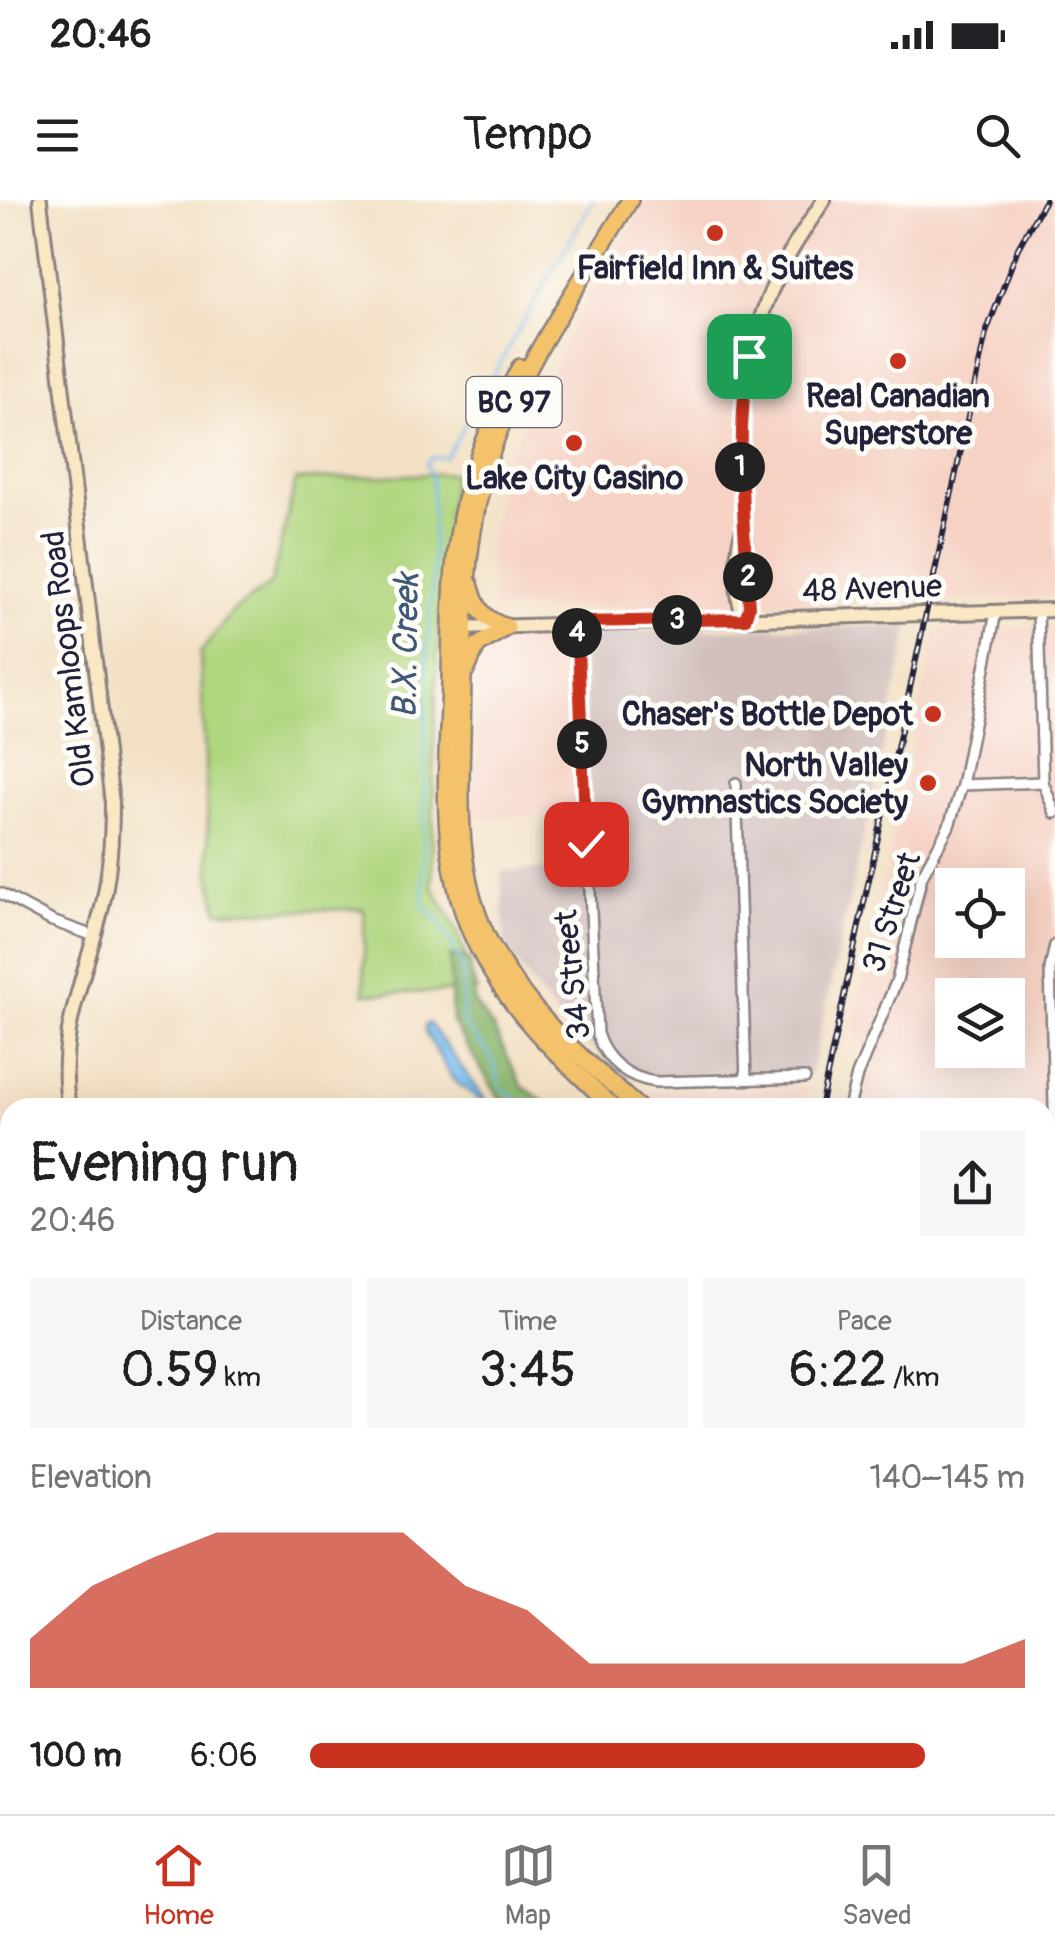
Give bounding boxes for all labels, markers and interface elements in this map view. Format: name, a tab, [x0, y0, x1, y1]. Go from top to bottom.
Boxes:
text: 20:46	[50, 11, 152, 59]
text: Tempo	[463, 107, 592, 163]
icon: menu	[30, 108, 85, 163]
icon: search	[970, 108, 1025, 163]
marker: Fairfield Inn & Suites	[704, 222, 726, 244]
place label: Fairfield Inn & Suites	[577, 249, 854, 289]
pin	[707, 314, 792, 399]
icon: arrive	[722, 329, 777, 384]
marker: Real Canadian Superstore	[887, 350, 909, 372]
road number: BC 97	[466, 377, 562, 427]
place label: Real Canadian Superstore	[806, 377, 990, 454]
marker: Lake City Casino	[563, 432, 585, 454]
pin: 1	[715, 442, 765, 492]
text: 1	[735, 449, 745, 484]
place label: Lake City Casino	[465, 459, 683, 499]
street label: Old Kamloops Road	[33, 528, 105, 789]
pin: 2	[723, 552, 773, 602]
text: 2	[740, 559, 756, 594]
street label: 48 Avenue	[801, 567, 943, 611]
water label: B.X. Creek	[383, 570, 429, 719]
pin: 3	[652, 595, 702, 645]
text: 3	[669, 602, 685, 637]
pin: 4	[552, 608, 602, 658]
text: 4	[569, 615, 585, 650]
place label: Chaser's Bottle Depot	[622, 695, 914, 735]
marker: Chaser's Bottle Depot	[922, 703, 944, 725]
pin: 5	[557, 719, 607, 769]
text: 5	[574, 726, 590, 761]
place label: North Valley Gymnastics Society	[641, 746, 908, 823]
marker: North Valley Gymnastics Society	[917, 772, 939, 794]
pin	[544, 802, 629, 887]
icon: check	[559, 817, 614, 872]
street label: 31 Street	[854, 847, 930, 978]
map controls	[935, 868, 1025, 1068]
button: locate	[935, 868, 1025, 958]
street label: 34 Street	[546, 908, 600, 1042]
button: layers	[935, 978, 1025, 1068]
text: Evening run	[30, 1129, 299, 1198]
button: share	[920, 1131, 1025, 1236]
text: 20:46	[30, 1201, 115, 1241]
text: Distance	[140, 1304, 242, 1339]
text: Time	[498, 1304, 557, 1339]
text: Pace	[836, 1304, 892, 1339]
text: 0.59	[121, 1339, 218, 1402]
text: 3:45	[479, 1339, 576, 1402]
text: 6:22	[789, 1339, 887, 1402]
text: km	[218, 1360, 261, 1395]
text: /km	[887, 1360, 940, 1395]
text: Elevation	[30, 1458, 152, 1498]
text: 140–145 m	[869, 1458, 1025, 1498]
text: 100 m	[30, 1736, 122, 1776]
text: 6:06	[190, 1736, 258, 1776]
tab: Home	[143, 1838, 214, 1933]
tab: Map	[501, 1838, 556, 1933]
tab: Saved	[842, 1838, 912, 1933]

